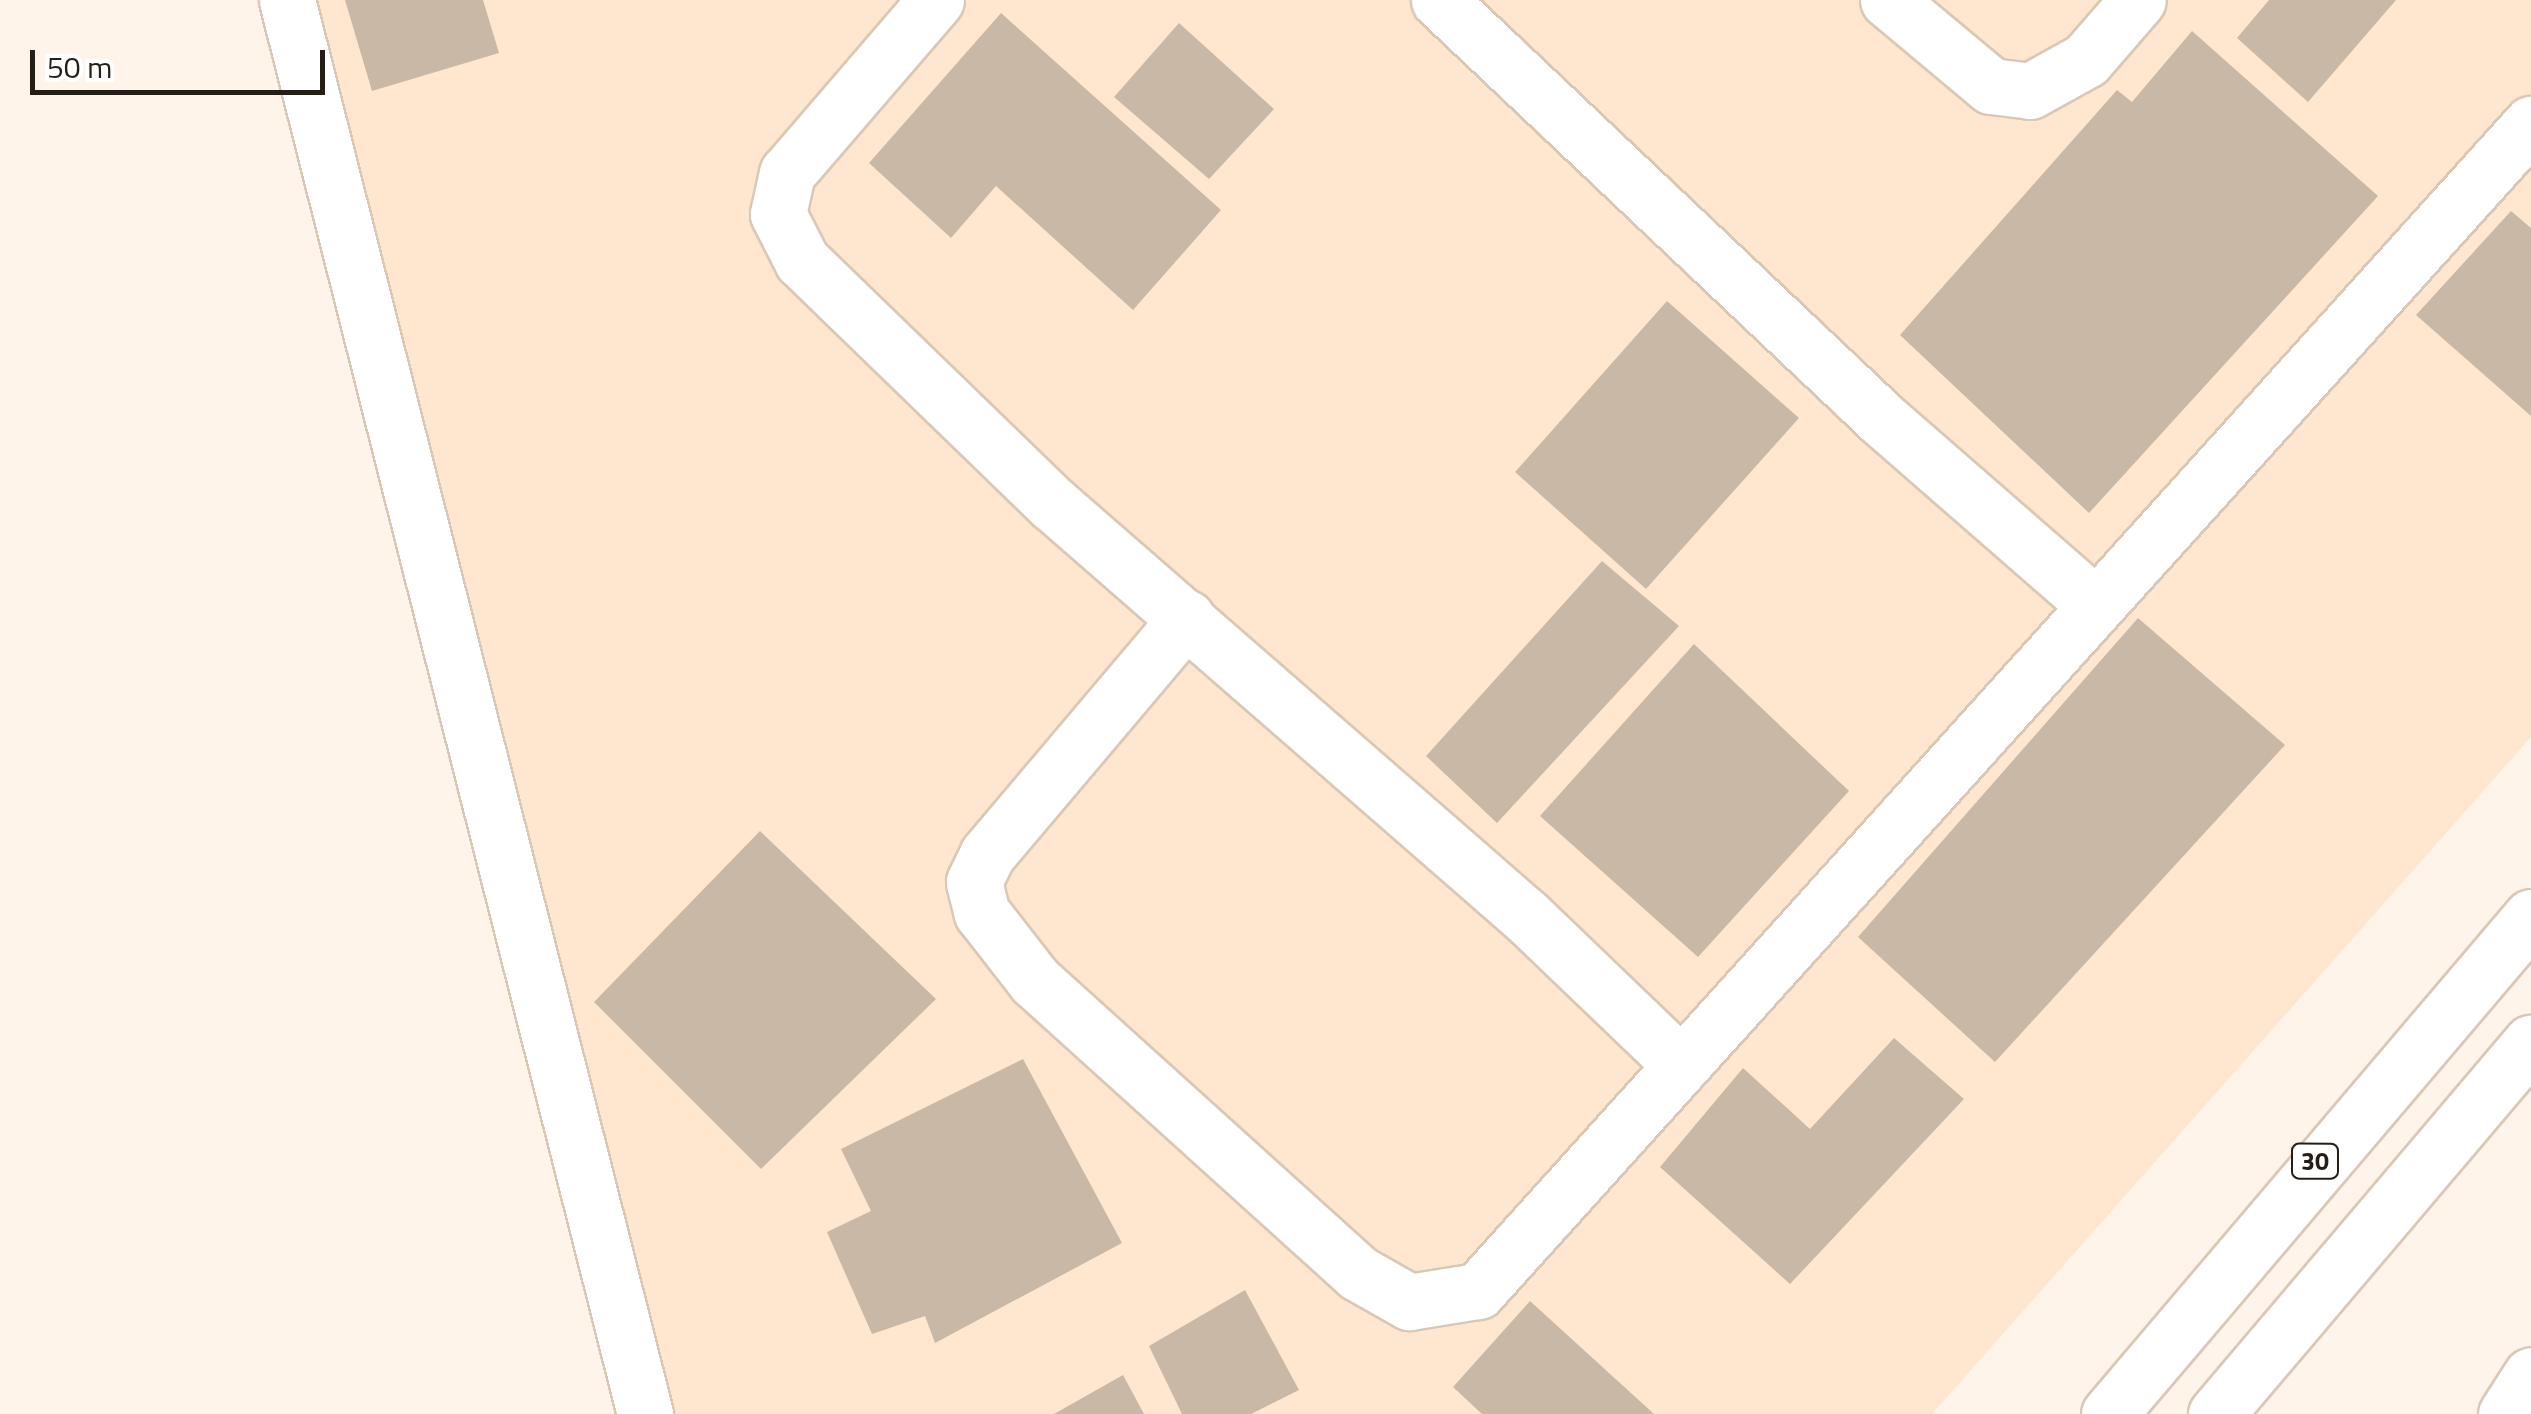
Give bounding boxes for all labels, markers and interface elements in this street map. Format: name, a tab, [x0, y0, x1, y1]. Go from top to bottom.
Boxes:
scale bar	[35, 30, 330, 92]
text: 50 m	[47, 44, 112, 90]
road number: 30	[2290, 1141, 2340, 1181]

